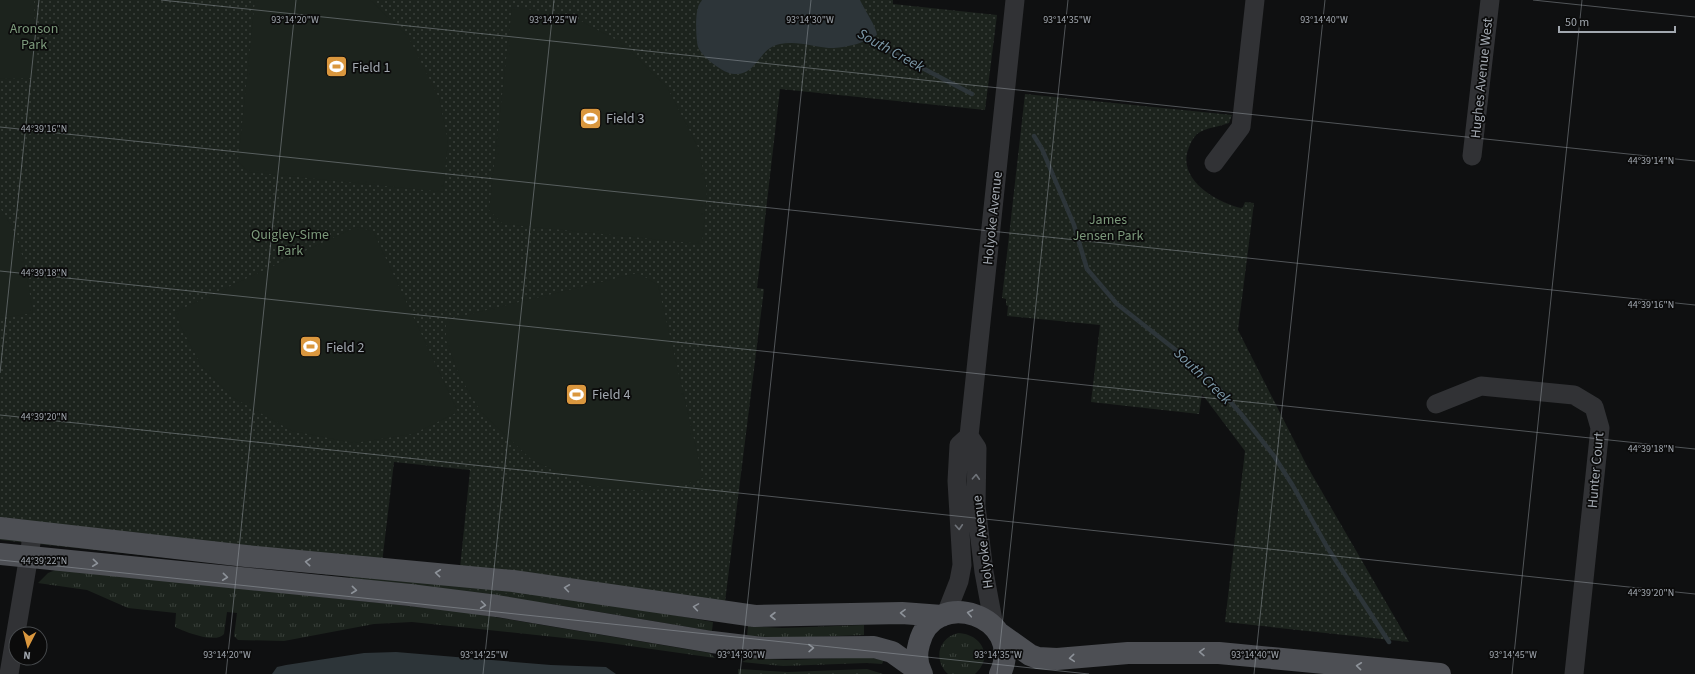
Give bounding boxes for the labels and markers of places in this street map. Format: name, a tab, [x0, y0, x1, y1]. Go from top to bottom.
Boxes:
sports icon: Field 1	[323, 54, 349, 80]
place label: Field 1	[352, 58, 390, 78]
sports icon: Field 3	[578, 105, 604, 131]
place label: Field 3	[606, 109, 644, 129]
sports icon: Field 2	[297, 334, 323, 360]
place label: Field 2	[326, 338, 364, 358]
sports icon: Field 4	[564, 381, 590, 407]
place label: Field 4	[592, 385, 630, 405]

